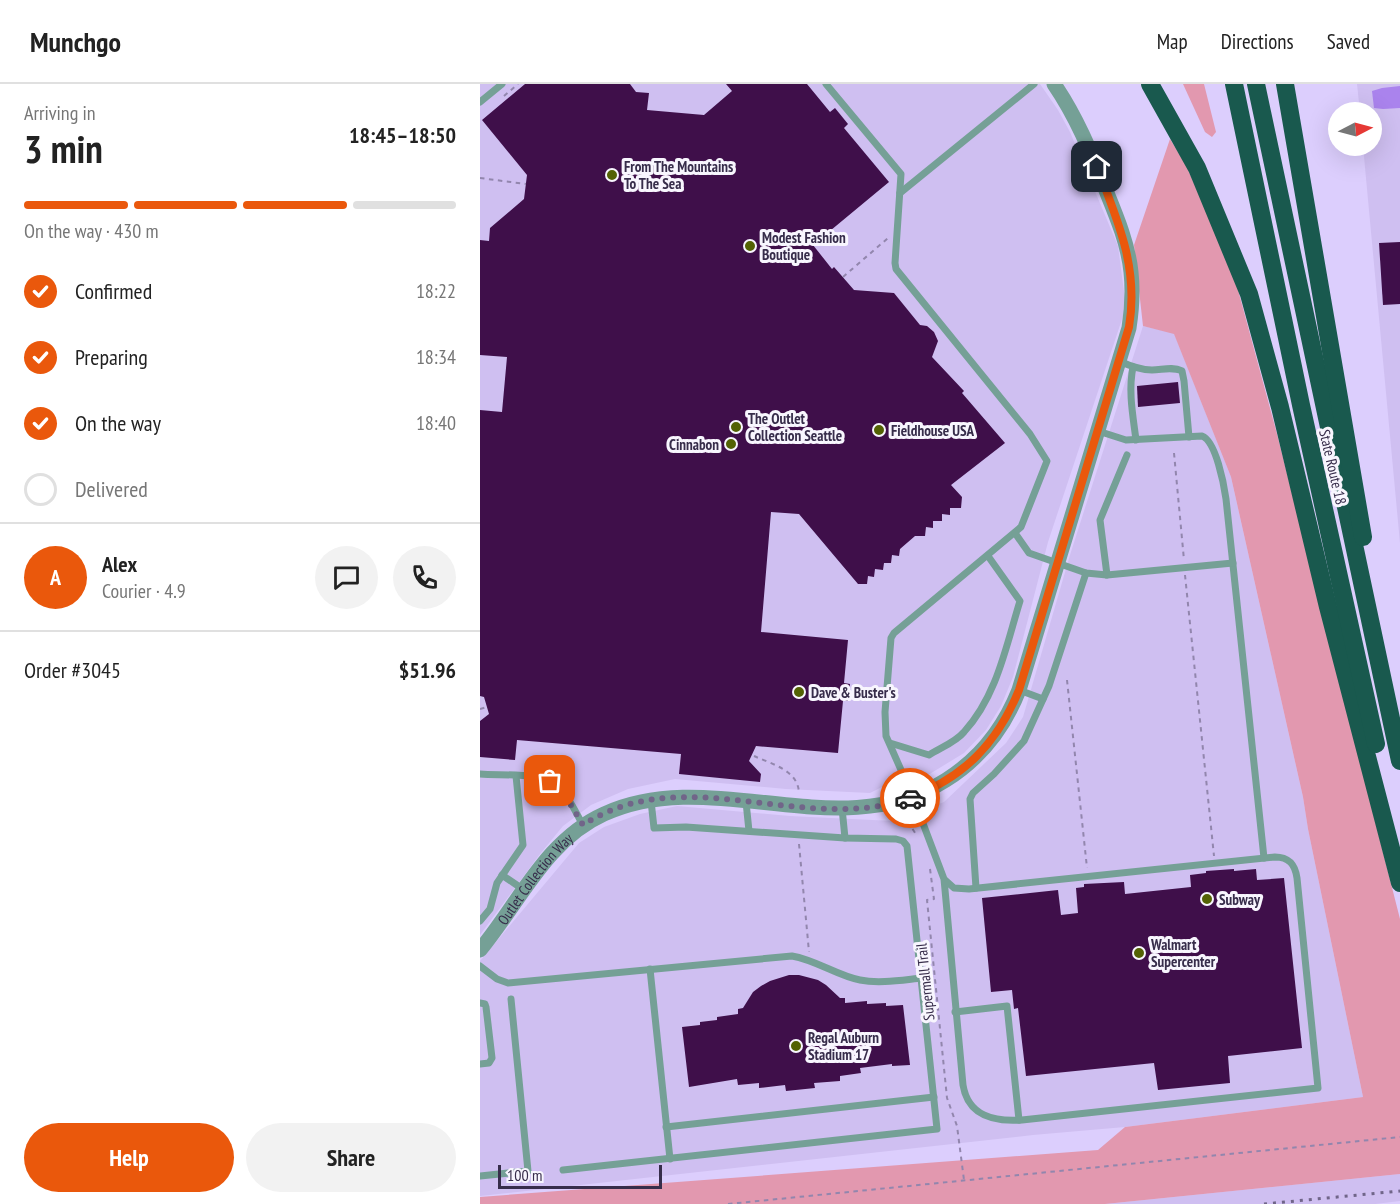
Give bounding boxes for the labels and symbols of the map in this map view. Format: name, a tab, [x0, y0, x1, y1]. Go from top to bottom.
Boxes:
north arrow	[1328, 102, 1382, 156]
pin	[1071, 141, 1122, 192]
place label: From The Mountains To The Sea	[624, 157, 733, 193]
marker: From The Mountains To The Sea	[605, 168, 619, 182]
place label: Modest Fashion Boutique	[762, 228, 846, 264]
marker: Modest Fashion Boutique	[743, 239, 757, 253]
place label: The Outlet Collection Seattle	[748, 409, 842, 445]
marker: The Outlet Collection Seattle	[729, 420, 743, 434]
place label: Fieldhouse USA	[891, 421, 975, 440]
marker: Fieldhouse USA	[872, 423, 886, 437]
street label: State Route 18	[1315, 428, 1351, 506]
place label: Cinnabon	[669, 435, 719, 454]
marker: Cinnabon	[724, 437, 738, 451]
place label: Dave & Buster's	[811, 683, 896, 702]
marker: Dave & Buster's	[792, 685, 806, 699]
pin	[524, 755, 575, 806]
courier	[880, 768, 940, 828]
street label: Outlet Collection Way	[493, 828, 577, 928]
place label: Subway	[1219, 890, 1261, 909]
marker: Subway	[1200, 892, 1214, 906]
place label: Walmart Supercenter	[1150, 935, 1216, 971]
street label: Supermall Trail	[911, 942, 939, 1022]
marker: Walmart Supercenter	[1132, 946, 1146, 960]
place label: Regal Auburn Stadium 17	[808, 1028, 879, 1064]
marker: Regal Auburn Stadium 17	[789, 1039, 803, 1053]
scale bar	[498, 1162, 662, 1190]

